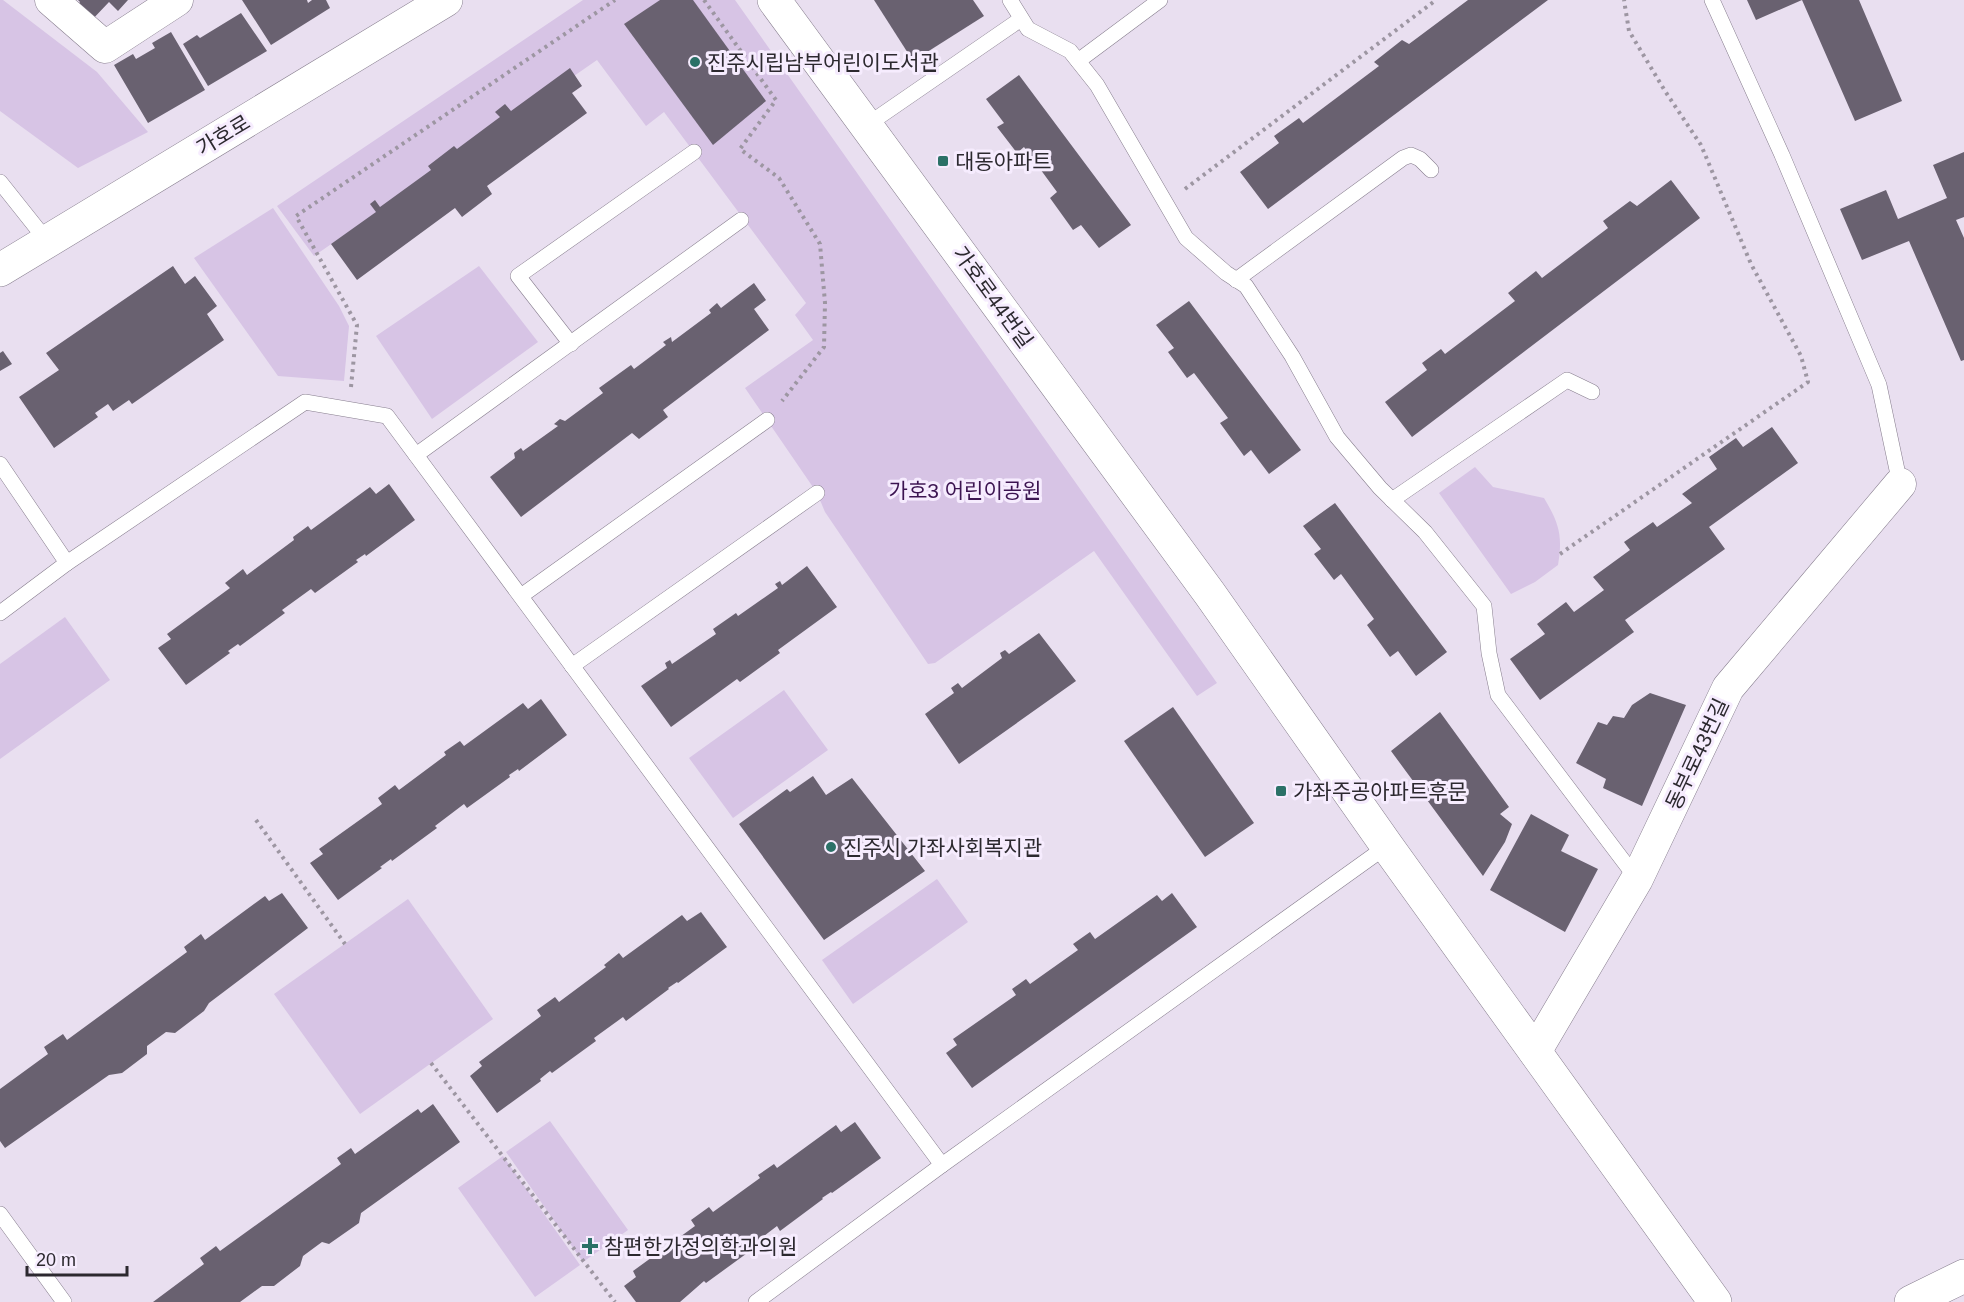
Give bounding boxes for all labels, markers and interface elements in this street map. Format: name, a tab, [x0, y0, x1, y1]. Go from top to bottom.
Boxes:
place label: 진주시립남부어린이도서관	[707, 51, 939, 74]
marker: 진주시립남부어린이도서관	[688, 55, 702, 69]
street label: 가호로	[192, 110, 254, 160]
place label: 대동아파트	[955, 150, 1052, 173]
marker: 대동아파트	[936, 154, 950, 168]
street label: 가호로44번길	[948, 242, 1038, 352]
park label: 가호3 어린이공원	[889, 479, 1041, 502]
street label: 동부로43번길	[1661, 695, 1733, 813]
place label: 가좌주공아파트후문	[1293, 780, 1467, 803]
marker: 가좌주공아파트후문	[1274, 784, 1288, 798]
place label: 진주시 가좌사회복지관	[843, 836, 1042, 859]
marker: 진주시 가좌사회복지관	[824, 840, 838, 854]
place label: 참편한가정의학과의원	[604, 1235, 797, 1258]
marker: 참편한가정의학과의원	[581, 1237, 599, 1255]
scale bar	[27, 1239, 128, 1277]
text: 20 m	[36, 1250, 76, 1270]

